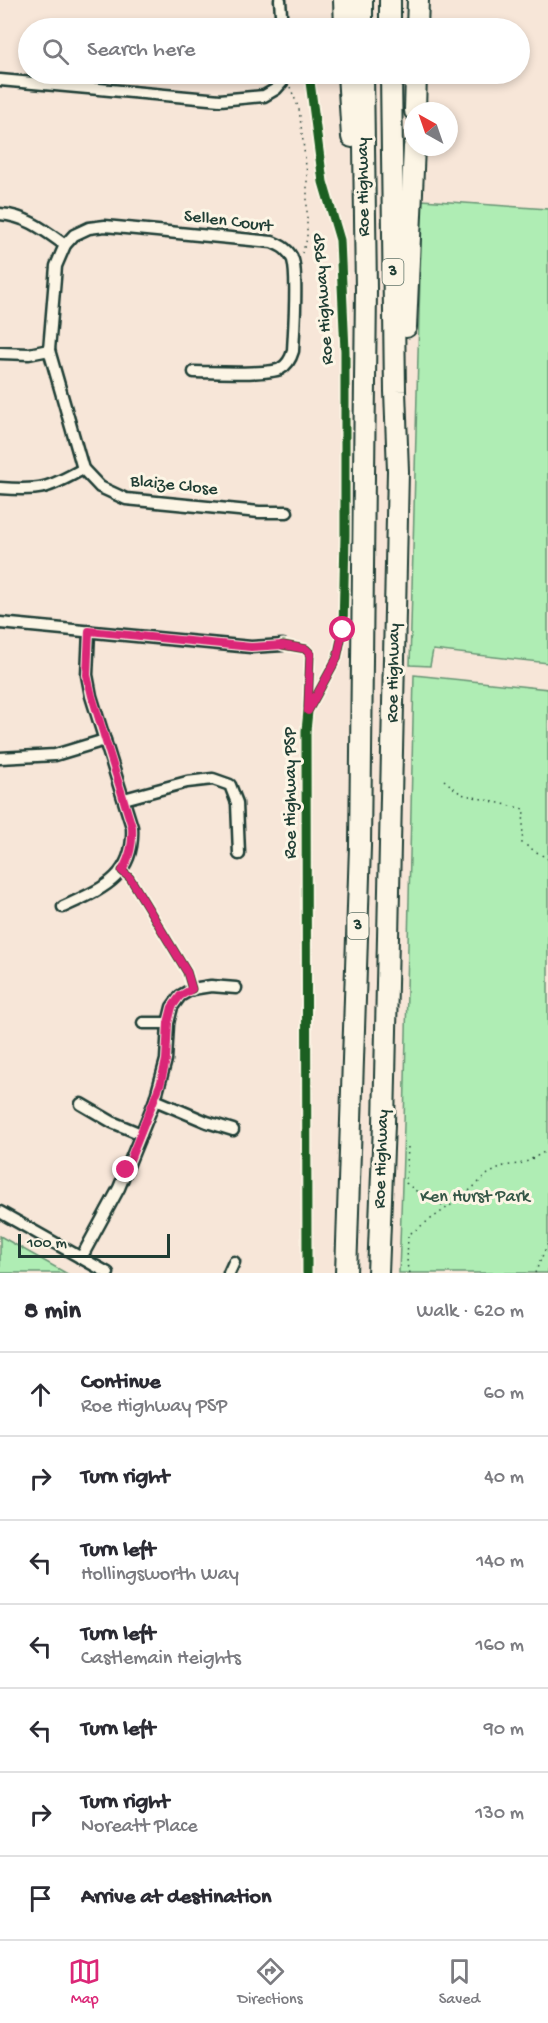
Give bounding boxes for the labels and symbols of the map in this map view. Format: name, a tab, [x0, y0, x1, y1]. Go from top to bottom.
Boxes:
north arrow	[404, 102, 458, 156]
street label: Roe Highway	[353, 137, 375, 237]
street label: Sellen Court	[183, 206, 275, 238]
street label: Roe Highway PSP	[309, 232, 339, 365]
road number: 3	[382, 259, 404, 285]
street label: Blaize Close	[128, 471, 219, 501]
route start	[329, 616, 355, 642]
street label: Roe Highway	[383, 623, 405, 723]
street label: Roe Highway PSP	[281, 726, 302, 859]
road number: 3	[348, 913, 368, 939]
street label: Roe Highway	[370, 1109, 394, 1209]
route end	[112, 1156, 138, 1182]
park label: Ken Hurst Park	[420, 1187, 532, 1208]
scale bar	[18, 1231, 170, 1258]

